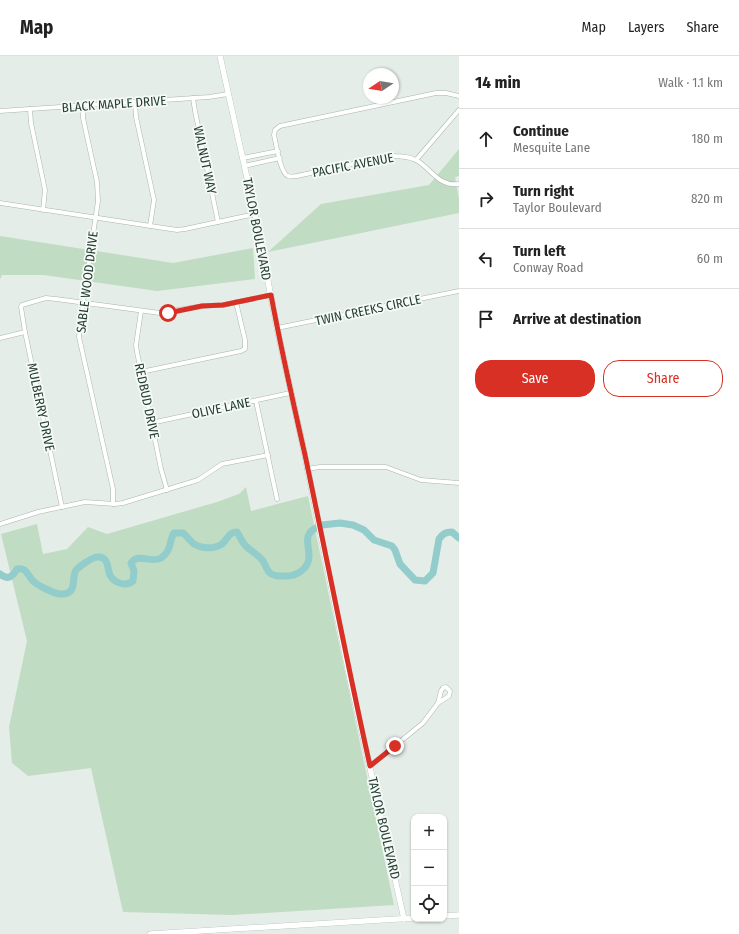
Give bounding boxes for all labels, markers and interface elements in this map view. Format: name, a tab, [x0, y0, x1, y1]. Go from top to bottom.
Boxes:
text: Map	[20, 16, 53, 39]
text: Map	[582, 19, 606, 36]
text: Layers	[628, 19, 664, 36]
text: Share	[686, 19, 719, 36]
north arrow	[363, 68, 399, 104]
text: 14 min	[475, 72, 521, 93]
text: Walk · 1.1 km	[658, 75, 723, 90]
street label: BLACK MAPLE DRIVE	[61, 93, 167, 115]
text: Continue	[513, 122, 569, 140]
street label: WALNUT WAY	[190, 125, 220, 196]
icon: ahead	[475, 128, 497, 150]
text: 180 m	[692, 131, 723, 146]
text: Mesquite Lane	[513, 140, 590, 155]
street label: PACIFIC AVENUE	[311, 150, 395, 180]
street label: TAYLOR BOULEVARD	[240, 176, 274, 282]
text: Turn right	[513, 182, 574, 200]
icon: right	[475, 188, 497, 210]
text: 820 m	[691, 191, 723, 206]
text: Taylor Boulevard	[513, 200, 602, 215]
street label: SABLE WOOD DRIVE	[73, 230, 101, 334]
text: Turn left	[513, 242, 566, 260]
icon: left	[475, 248, 497, 270]
text: 60 m	[697, 251, 723, 266]
text: Conway Road	[513, 260, 583, 275]
street label: TWIN CREEKS CIRCLE	[314, 291, 422, 329]
route start	[159, 304, 177, 322]
icon: arrive	[475, 308, 497, 330]
text: Arrive at destination	[513, 310, 641, 328]
button: Save	[475, 360, 595, 397]
button: Share	[603, 360, 723, 397]
street label: MULBERRY DRIVE	[24, 361, 58, 453]
street label: REDBUD DRIVE	[132, 362, 162, 440]
street label: OLIVE LANE	[190, 394, 252, 422]
route end	[386, 737, 404, 755]
street label: TAYLOR BOULEVARD	[365, 776, 403, 880]
map controls	[411, 814, 447, 922]
button: +	[411, 814, 447, 850]
button: −	[411, 850, 447, 886]
button: locate	[411, 886, 447, 922]

